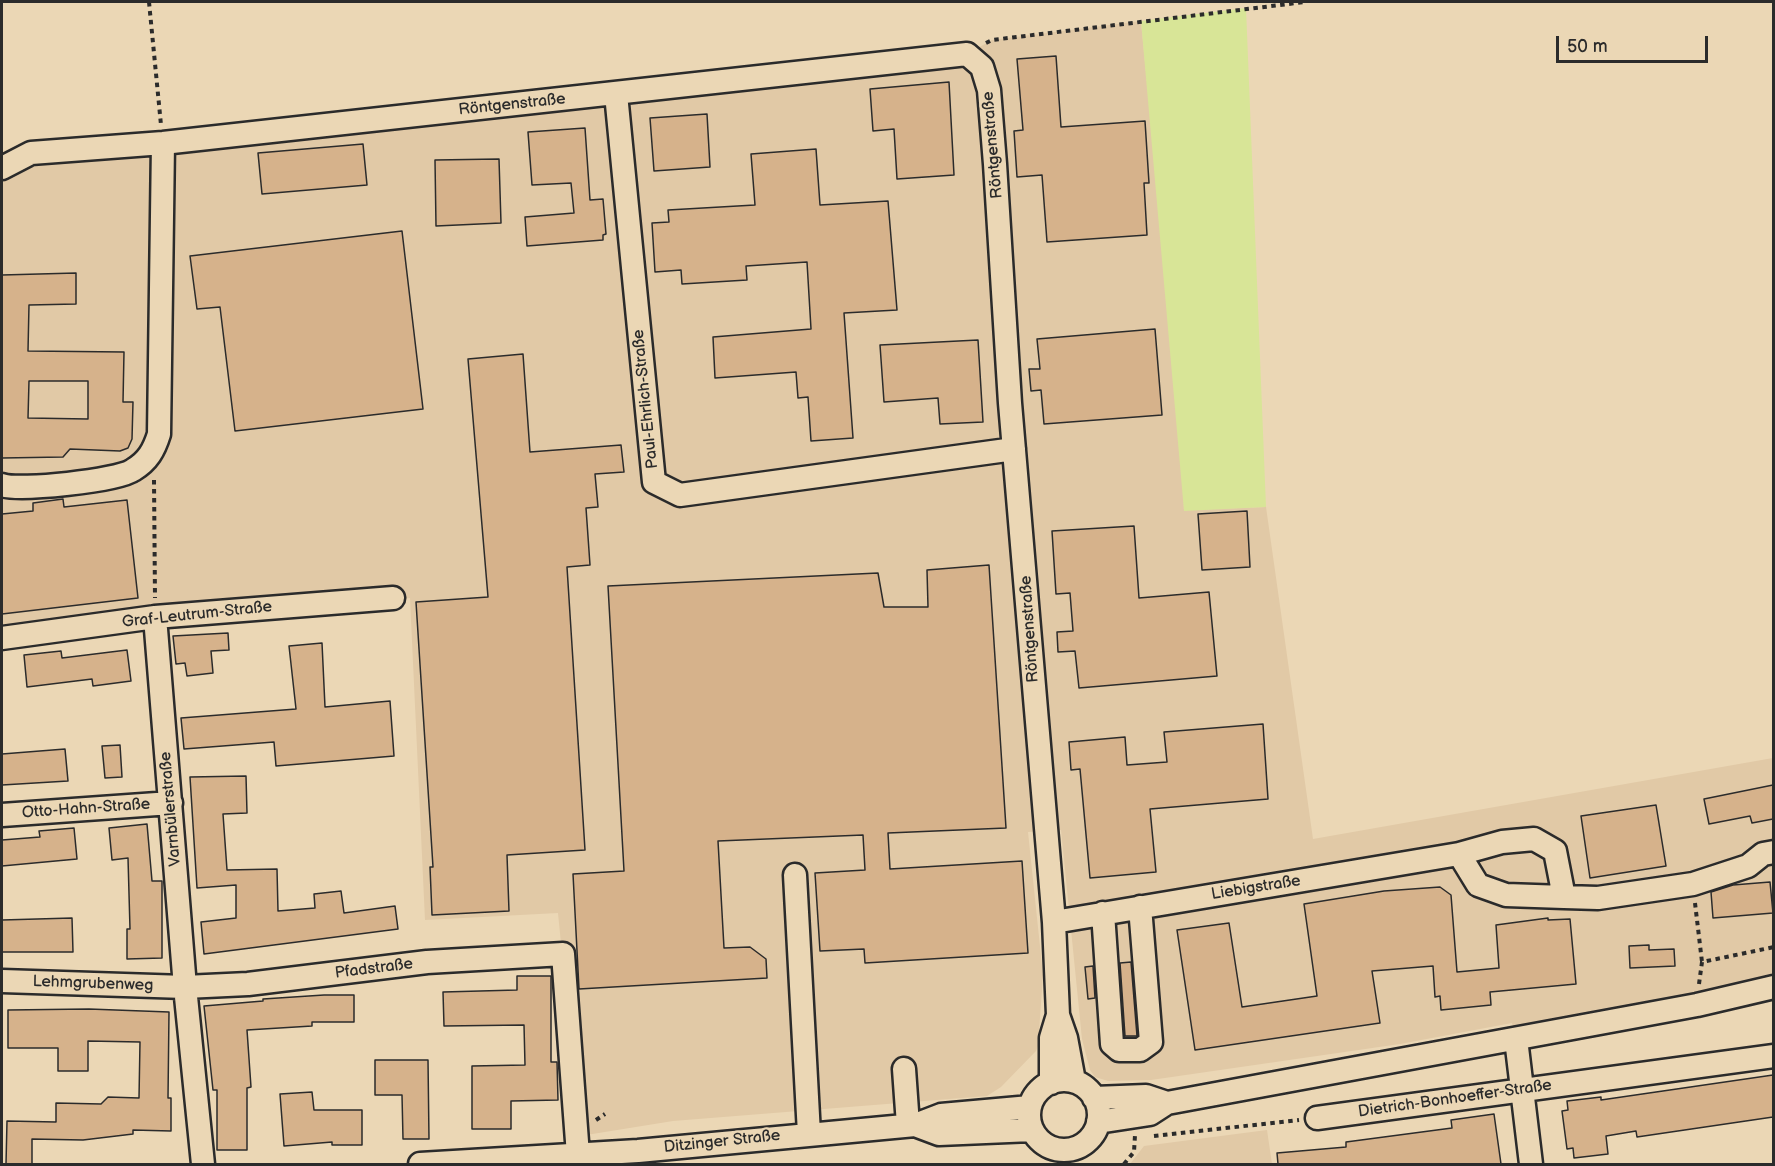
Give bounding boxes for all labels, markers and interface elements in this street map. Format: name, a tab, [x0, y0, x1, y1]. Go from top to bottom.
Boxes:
scale bar	[1559, 24, 1710, 62]
text: 50 m	[1567, 36, 1608, 57]
street label: Röntgenstraße	[458, 90, 566, 120]
street label: Röntgenstraße	[979, 91, 1007, 199]
street label: Paul-Ehrlich-Straße	[629, 328, 663, 470]
street label: Röntgenstraße	[1017, 575, 1043, 683]
street label: Graf-Leutrum-Straße	[121, 598, 273, 632]
street label: Varnbülerstraße	[156, 751, 186, 867]
street label: Otto-Hahn-Straße	[21, 795, 151, 823]
street label: Liebigstraße	[1210, 871, 1302, 905]
street label: Pfadstraße	[334, 955, 414, 983]
street label: Lehmgrubenweg	[32, 972, 154, 996]
street label: Dietrich-Bonhoeffer-Straße	[1357, 1076, 1553, 1122]
street label: Ditzinger Straße	[663, 1126, 781, 1158]

